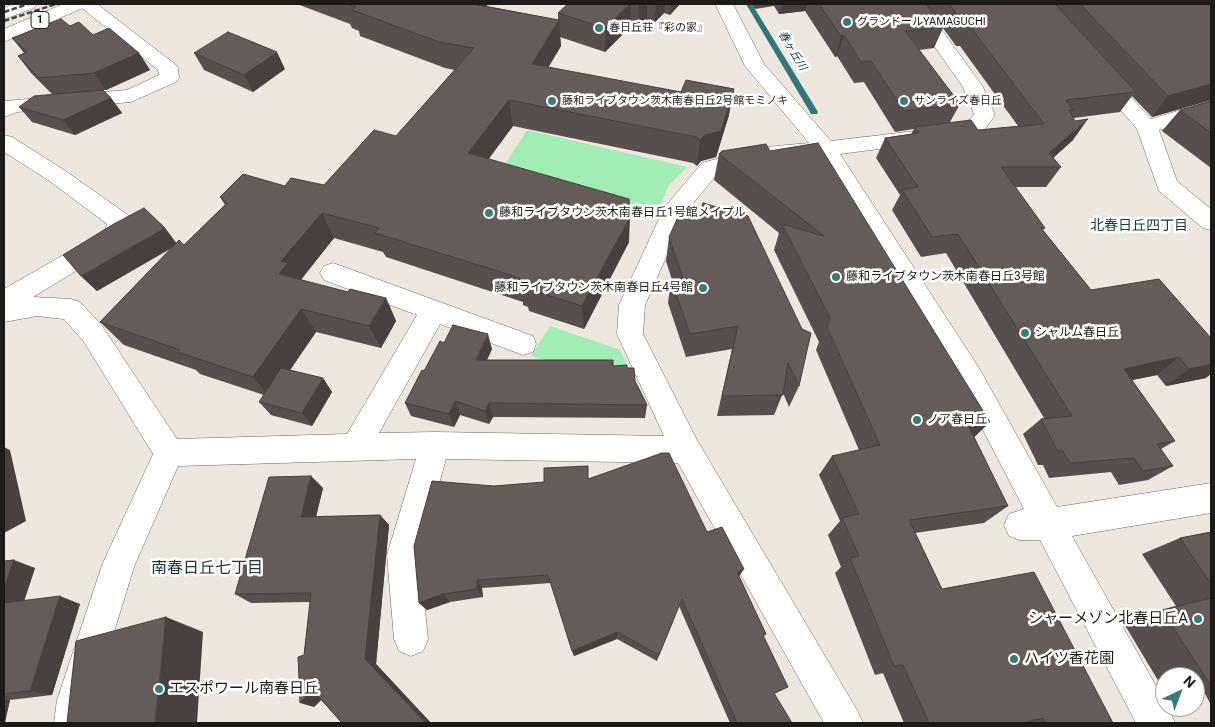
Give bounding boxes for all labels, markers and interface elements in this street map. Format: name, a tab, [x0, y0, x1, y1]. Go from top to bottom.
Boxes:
road number: 1	[31, 12, 49, 28]
place label: グランドールYAMAGUCHI	[857, 15, 986, 29]
marker: グランドールYAMAGUCHI	[841, 16, 853, 28]
place label: 春日丘荘『彩の家』	[609, 21, 708, 35]
marker: 春日丘荘『彩の家』	[593, 22, 605, 34]
water label: 春ヶ丘川	[775, 29, 809, 73]
place label: 藤和ライブタウン茨木南春日丘2号館モミノキ	[562, 94, 788, 108]
place label: サンライズ春日丘	[914, 94, 1002, 108]
marker: 藤和ライブタウン茨木南春日丘2号館モミノキ	[546, 95, 558, 107]
marker: サンライズ春日丘	[898, 95, 910, 107]
place label: 藤和ライブタウン茨木南春日丘1号館メイプル	[499, 206, 746, 220]
marker: 藤和ライブタウン茨木南春日丘1号館メイプル	[483, 207, 495, 219]
district label: 北春日丘四丁目	[1090, 218, 1188, 234]
place label: 藤和ライブタウン茨木南春日丘3号館	[846, 270, 1045, 284]
marker: 藤和ライブタウン茨木南春日丘3号館	[830, 271, 842, 283]
place label: 藤和ライブタウン茨木南春日丘4号館	[494, 281, 693, 295]
marker: 藤和ライブタウン茨木南春日丘4号館	[697, 282, 709, 294]
place label: シャルム春日丘	[1035, 326, 1119, 340]
marker: シャルム春日丘	[1019, 327, 1031, 339]
place label: ノア春日丘	[927, 413, 987, 427]
marker: ノア春日丘	[911, 414, 923, 426]
district label: 南春日丘七丁目	[151, 559, 263, 579]
place label: シャーメゾン北春日丘A	[1028, 610, 1188, 628]
marker: シャーメゾン北春日丘A	[1192, 613, 1204, 625]
place label: ハイツ香花園	[1024, 650, 1114, 668]
marker: ハイツ香花園	[1008, 653, 1020, 665]
north arrow	[1155, 667, 1205, 717]
text: N	[1180, 673, 1199, 691]
place label: エスポワール南春日丘	[169, 680, 319, 698]
marker: エスポワール南春日丘	[153, 683, 165, 695]

